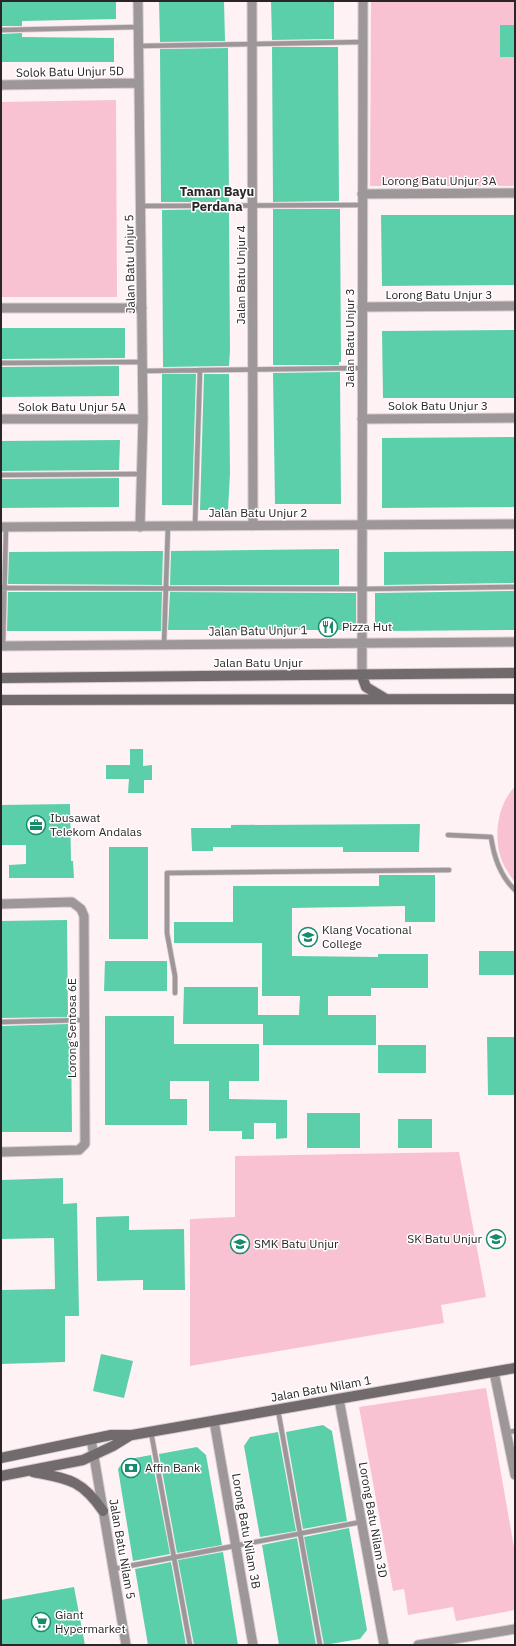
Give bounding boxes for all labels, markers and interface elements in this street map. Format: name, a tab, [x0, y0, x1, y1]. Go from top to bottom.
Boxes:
street label: Solok Batu Unjur 5D	[16, 63, 124, 80]
street label: Lorong Batu Unjur 3A	[382, 173, 497, 188]
district label: Taman Bayu Perdana	[180, 183, 254, 215]
street label: Jalan Batu Unjur 5	[121, 214, 138, 314]
street label: Jalan Batu Unjur 4	[233, 225, 248, 325]
street label: Lorong Batu Unjur 3	[386, 287, 492, 302]
street label: Jalan Batu Unjur 3	[342, 288, 357, 388]
street label: Solok Batu Unjur 3	[388, 398, 488, 413]
street label: Solok Batu Unjur 5A	[18, 399, 126, 414]
street label: Jalan Batu Unjur 2	[208, 505, 308, 520]
restaurant icon: Pizza Hut	[317, 616, 339, 638]
place label: Pizza Hut	[342, 619, 392, 634]
street label: Jalan Batu Unjur 1	[208, 622, 308, 639]
street label: Jalan Batu Unjur	[213, 655, 303, 670]
place label: Ibusawat Telekom Andalas	[50, 810, 142, 839]
office icon: Ibusawat Telekom Andalas	[25, 814, 47, 836]
place label: Klang Vocational College	[322, 922, 412, 951]
school or university icon: Klang Vocational College	[297, 926, 319, 948]
street label: Lorong Sentosa 6E	[64, 978, 79, 1078]
school or university icon: SK Batu Unjur	[485, 1228, 507, 1250]
place label: SK Batu Unjur	[407, 1231, 483, 1246]
school or university icon: SMK Batu Unjur	[229, 1233, 251, 1255]
place label: SMK Batu Unjur	[254, 1236, 339, 1251]
street label: Jalan Batu Nilam 1	[270, 1372, 372, 1405]
bank icon: Affin Bank	[120, 1457, 142, 1479]
place label: Affin Bank	[145, 1460, 201, 1475]
street label: Lorong Batu Nilam 3D	[356, 1461, 391, 1579]
street label: Lorong Batu Nilam 3B	[229, 1472, 264, 1590]
street label: Jalan Batu Nilam 5	[106, 1498, 139, 1600]
place label: Giant Hypermarket	[55, 1607, 126, 1636]
supermarket icon: Giant Hypermarket	[30, 1611, 52, 1633]

